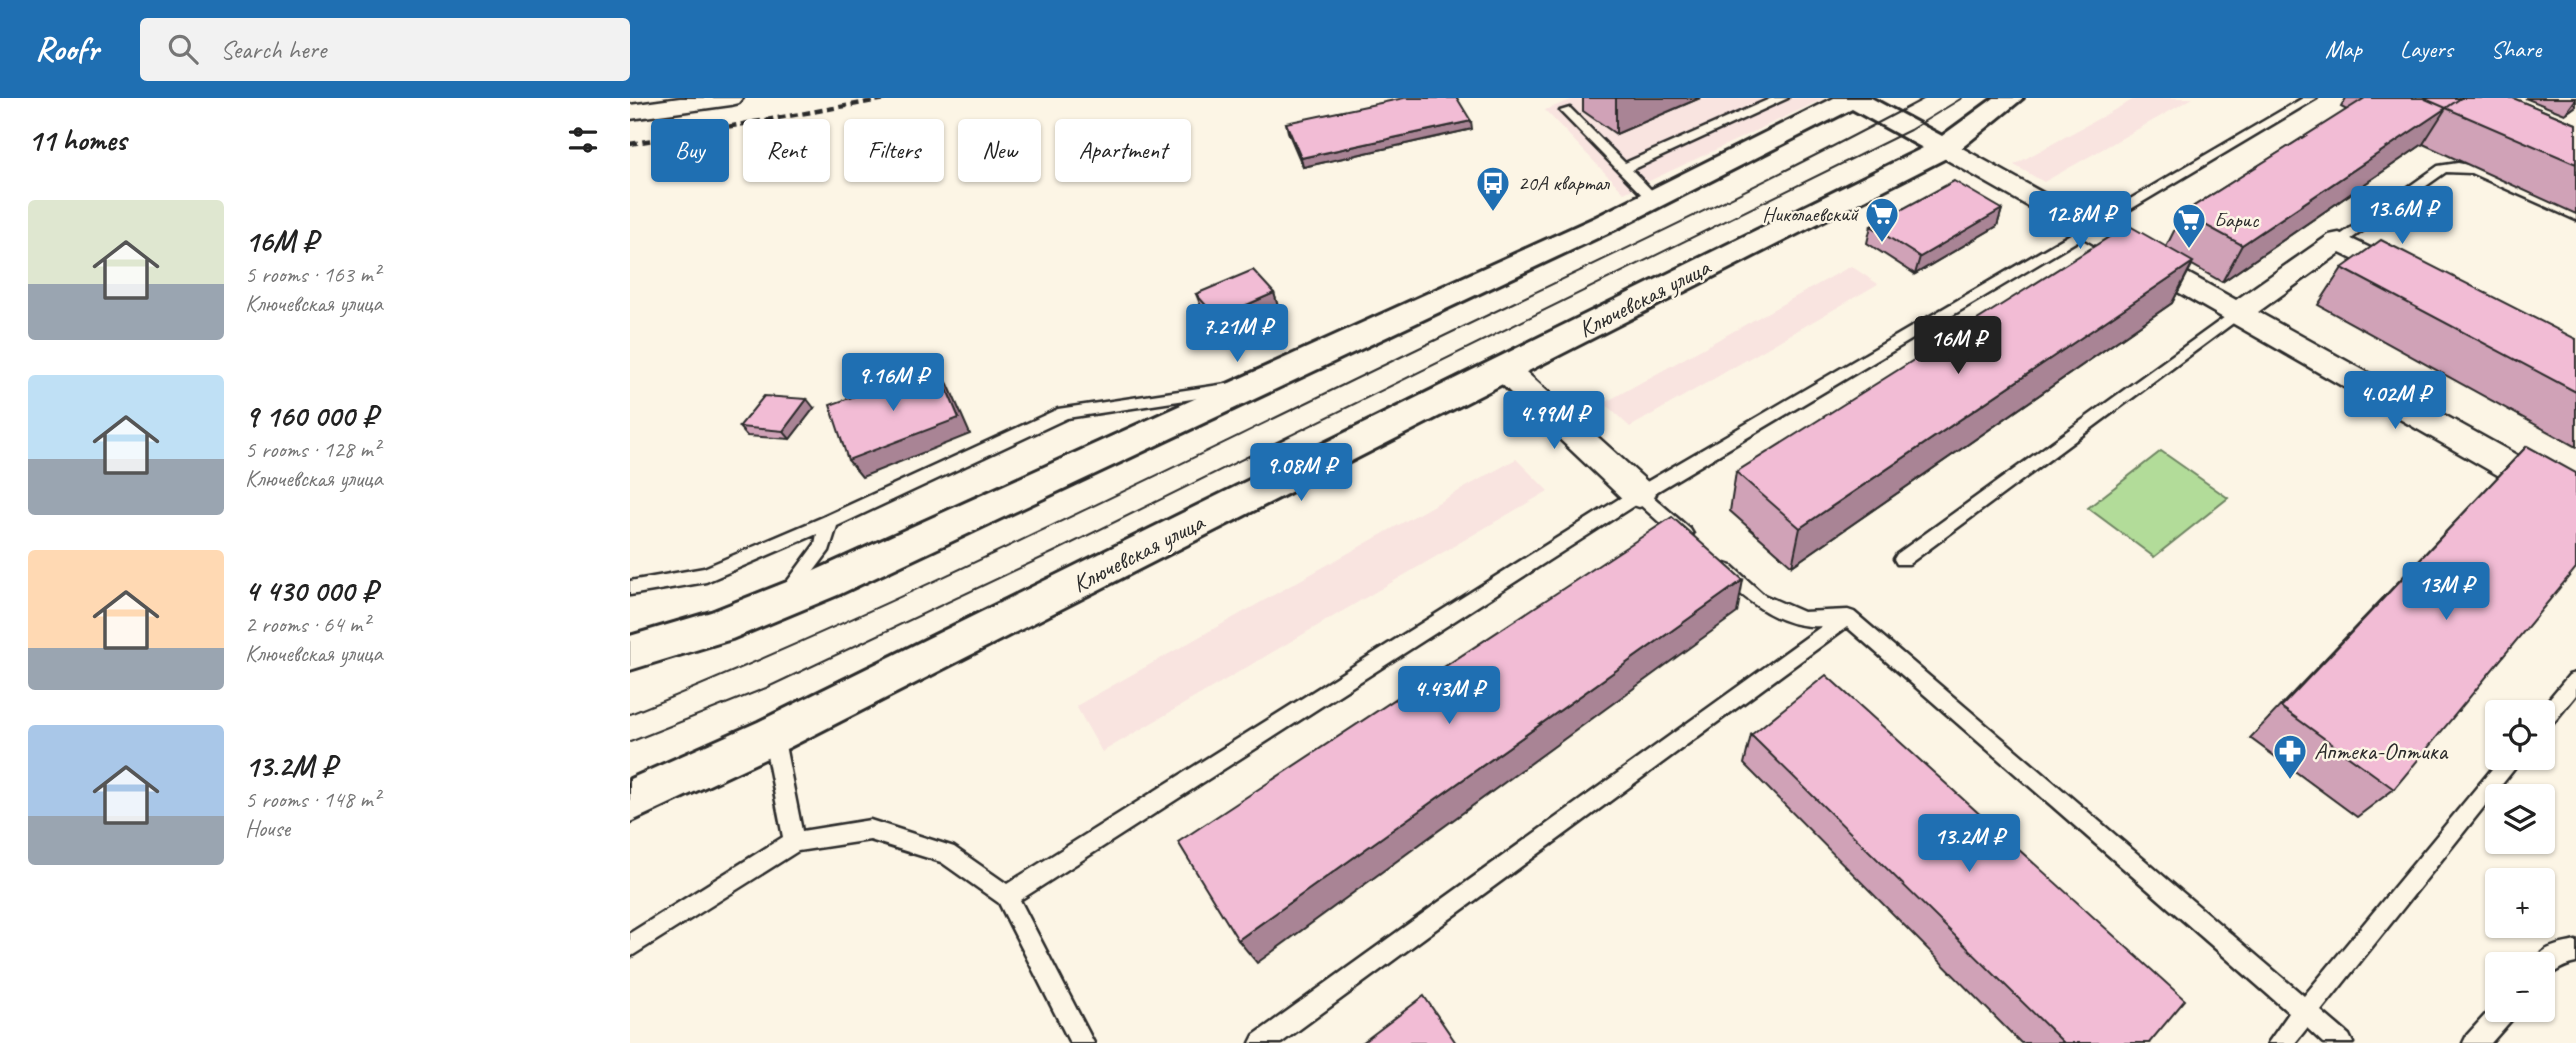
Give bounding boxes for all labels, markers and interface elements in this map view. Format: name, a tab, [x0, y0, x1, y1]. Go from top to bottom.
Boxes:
search box	[140, 18, 630, 81]
text: Roofr	[35, 28, 98, 70]
icon: search	[164, 30, 202, 68]
text: Search here	[220, 33, 326, 66]
text: Map	[2325, 34, 2362, 64]
text: Layers	[2400, 34, 2453, 64]
text: Share	[2491, 34, 2541, 64]
chip: Buy	[651, 119, 729, 182]
chip: Rent	[743, 119, 830, 182]
chip: Filters	[844, 119, 944, 182]
chip: New	[958, 119, 1041, 182]
chip: Apartment	[1055, 119, 1191, 182]
text: 11 homes	[28, 121, 126, 159]
icon: filters	[564, 121, 602, 159]
bus stop icon: 20А квартал	[1474, 164, 1512, 213]
place label: 20А квартал	[1518, 170, 1611, 196]
pin: 13.6M ₽	[2337, 186, 2467, 246]
pin: 12.8M ₽	[2015, 192, 2145, 251]
text: 13.6M ₽	[2367, 194, 2437, 223]
supermarket icon: Николаевский	[1863, 195, 1901, 244]
text: 12.8M ₽	[2045, 199, 2115, 228]
place label: Николаевский	[1762, 201, 1859, 227]
supermarket icon: Барис	[2170, 201, 2208, 250]
place label: Барис	[2214, 207, 2260, 233]
text: 16M ₽	[245, 222, 317, 260]
icon: home	[84, 228, 168, 312]
street label: Ключевская улица	[1573, 251, 1716, 344]
text: 5 rooms · 163 m²	[245, 260, 380, 289]
text: Ключевская улица	[245, 289, 383, 318]
pin: 7.21M ₽	[1172, 304, 1302, 364]
text: 7.21M ₽	[1202, 312, 1272, 341]
pin: 16M ₽	[1909, 316, 2007, 376]
text: 16M ₽	[1930, 324, 1986, 353]
pin: 9.16M ₽	[828, 354, 958, 413]
text: 9.16M ₽	[858, 361, 928, 390]
pin: 4.02M ₽	[2330, 372, 2460, 431]
text: 4.02M ₽	[2360, 379, 2430, 408]
pin: 4.99M ₽	[1489, 392, 1619, 451]
text: 9 160 000 ₽	[245, 397, 377, 435]
text: 4.99M ₽	[1519, 399, 1589, 428]
icon: home	[84, 403, 168, 487]
text: 5 rooms · 128 m²	[245, 435, 380, 464]
pin: 9.08M ₽	[1236, 444, 1366, 503]
text: 9.08M ₽	[1266, 451, 1336, 480]
text: Ключевская улица	[245, 464, 383, 493]
street label: Ключевская улица	[1067, 506, 1210, 599]
pin: 13M ₽	[2397, 562, 2495, 622]
text: 13M ₽	[2419, 570, 2473, 599]
text: 4 430 000 ₽	[245, 572, 377, 610]
icon: home	[84, 578, 168, 662]
text: 2 rooms · 64 m²	[245, 610, 369, 639]
text: Ключевская улица	[245, 639, 383, 668]
pin: 4.43M ₽	[1384, 666, 1514, 726]
text: 4.43M ₽	[1414, 674, 1484, 703]
map controls	[2485, 700, 2555, 1022]
button: locate	[2485, 700, 2555, 770]
pharmacy icon: Аптека-Оптика	[2271, 732, 2309, 781]
place label: Аптека-Оптика	[2314, 736, 2448, 766]
text: 13.2M ₽	[245, 747, 336, 785]
icon: home	[84, 753, 168, 837]
button: layers	[2485, 784, 2555, 854]
text: 5 rooms · 148 m²	[245, 785, 380, 814]
text: House	[245, 814, 290, 843]
pin: 13.2M ₽	[1904, 814, 2034, 874]
text: 13.2M ₽	[1934, 822, 2004, 851]
button: +	[2485, 868, 2555, 938]
button: −	[2485, 952, 2555, 1022]

